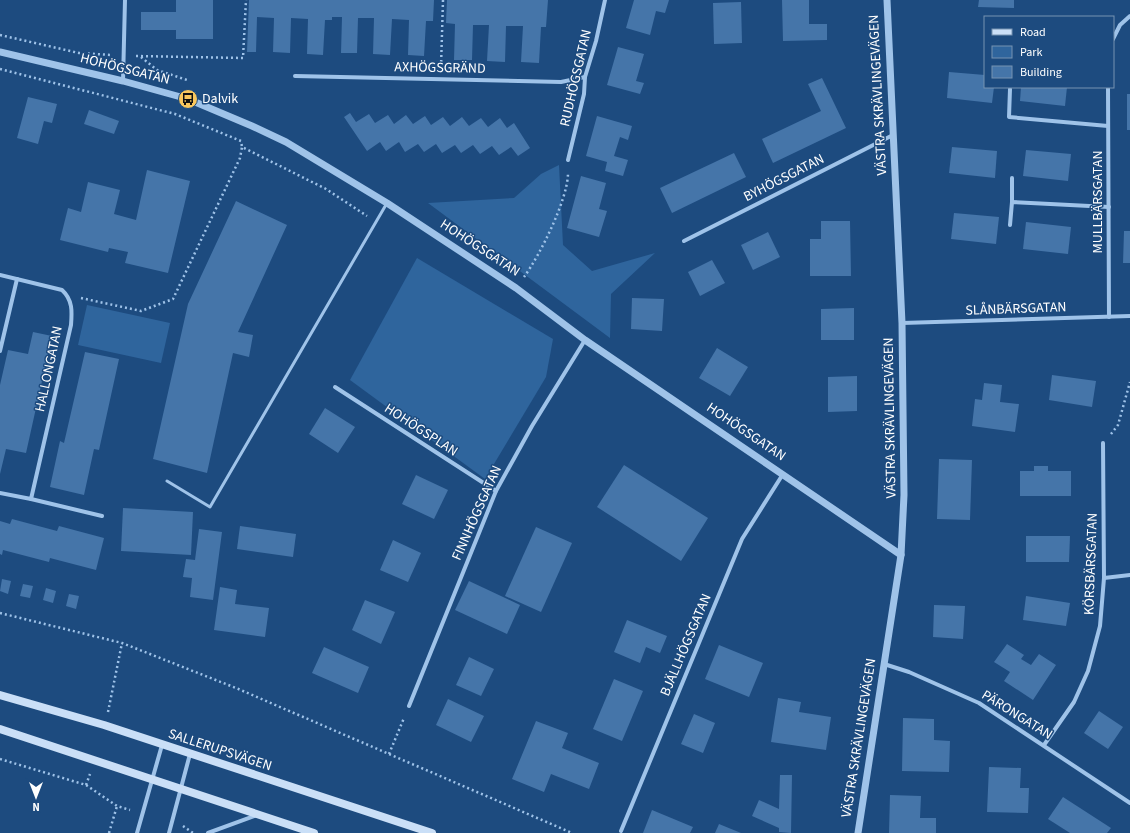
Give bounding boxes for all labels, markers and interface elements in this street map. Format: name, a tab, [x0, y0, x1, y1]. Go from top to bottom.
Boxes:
street label: VÄSTRA SKRÄVLINGEVÄGEN	[864, 14, 892, 176]
legend	[984, 16, 1114, 88]
text: Road	[1020, 24, 1046, 41]
street label: RUDHÖGSGATAN	[555, 27, 597, 129]
text: Park	[1020, 44, 1042, 61]
street label: HOHÖGSGATAN	[78, 48, 172, 90]
street label: AXHÖGSGRÄND	[394, 57, 486, 79]
text: Building	[1020, 64, 1062, 81]
bus stop icon: Dalvik	[177, 88, 199, 110]
place label: Dalvik	[202, 89, 238, 109]
street label: BYHÖGSGATAN	[740, 149, 828, 207]
street label: MULLBÄRSGATAN	[1088, 151, 1108, 253]
street label: HOHÖGSGATAN	[436, 215, 524, 281]
street label: SLÅNBÄRSGATAN	[965, 297, 1067, 321]
street label: HALLONGATAN	[30, 324, 68, 414]
street label: VÄSTRA SKRÄVLINGEVÄGEN	[879, 337, 901, 499]
street label: HOHÖGSGATAN	[702, 398, 790, 466]
street label: HOHÖGSPLAN	[380, 399, 462, 461]
street label: FINNHÖGSGATAN	[447, 462, 507, 564]
street label: KÖRSBÄRSGATAN	[1079, 512, 1103, 616]
street label: BJÄLLHÖGSGATAN	[655, 591, 717, 699]
street label: VÄSTRA SKRÄVLINGEVÄGEN	[837, 657, 881, 819]
street label: PÄRONGATAN	[978, 685, 1056, 745]
street label: SALLERUPSVÄGEN	[166, 724, 274, 776]
north arrow	[16, 777, 56, 817]
text: N	[32, 799, 40, 814]

